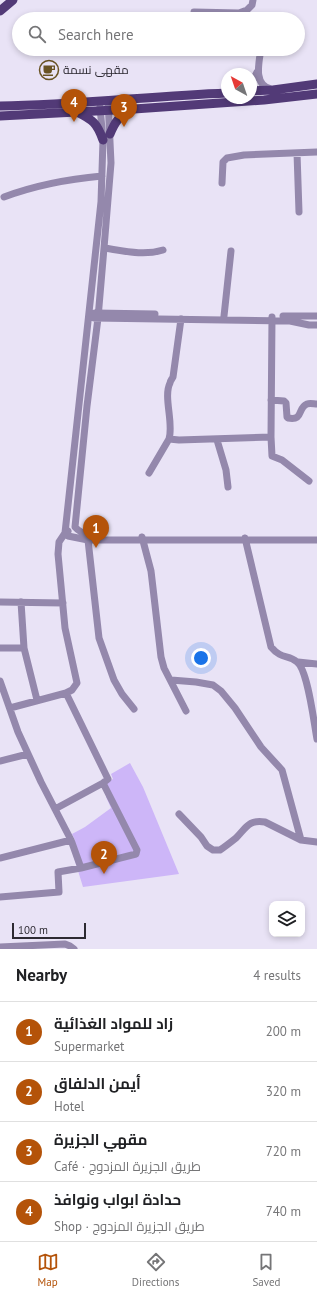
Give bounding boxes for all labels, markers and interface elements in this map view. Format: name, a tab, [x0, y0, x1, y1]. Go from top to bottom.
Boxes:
search box	[12, 12, 305, 56]
icon: search	[26, 23, 48, 45]
text: Search here	[58, 25, 134, 44]
cafe icon: مقهى نسمة	[38, 59, 60, 81]
place label: مقهى نسمة	[63, 62, 129, 77]
north arrow	[221, 68, 257, 104]
pin: 4	[61, 89, 87, 122]
pin: 3	[111, 94, 137, 127]
pin: 1	[83, 515, 109, 548]
your location	[191, 648, 211, 668]
pin: 2	[91, 841, 117, 874]
map controls	[269, 901, 305, 937]
button: layers	[269, 901, 305, 937]
scale bar	[12, 921, 86, 940]
text: 100 m	[18, 923, 48, 937]
text: Nearby	[16, 964, 67, 986]
text: 4 results	[253, 967, 301, 984]
text: زاد للمواد الغذائية	[54, 1014, 173, 1033]
text: 1	[25, 1023, 33, 1040]
text: 200 m	[266, 1023, 301, 1040]
text: Supermarket	[54, 1038, 124, 1055]
text: أيمن الدلفاق	[54, 1074, 141, 1093]
text: 2	[25, 1083, 33, 1100]
text: 320 m	[266, 1083, 301, 1100]
text: Hotel	[54, 1098, 84, 1115]
text: مقهي الجزيرة	[54, 1130, 147, 1149]
text: 3	[25, 1143, 33, 1160]
text: 720 m	[266, 1143, 301, 1160]
text: Café · طريق الجزيرة المزدوج	[54, 1158, 201, 1175]
text: حدادة ابواب ونوافذ	[54, 1190, 181, 1209]
text: 4	[25, 1203, 33, 1220]
text: 740 m	[266, 1203, 301, 1220]
text: Shop · طريق الجزيرة المزدوج	[54, 1218, 205, 1235]
tab: Map	[37, 1251, 59, 1289]
tab: Directions	[132, 1251, 179, 1289]
tab: Saved	[252, 1251, 280, 1289]

